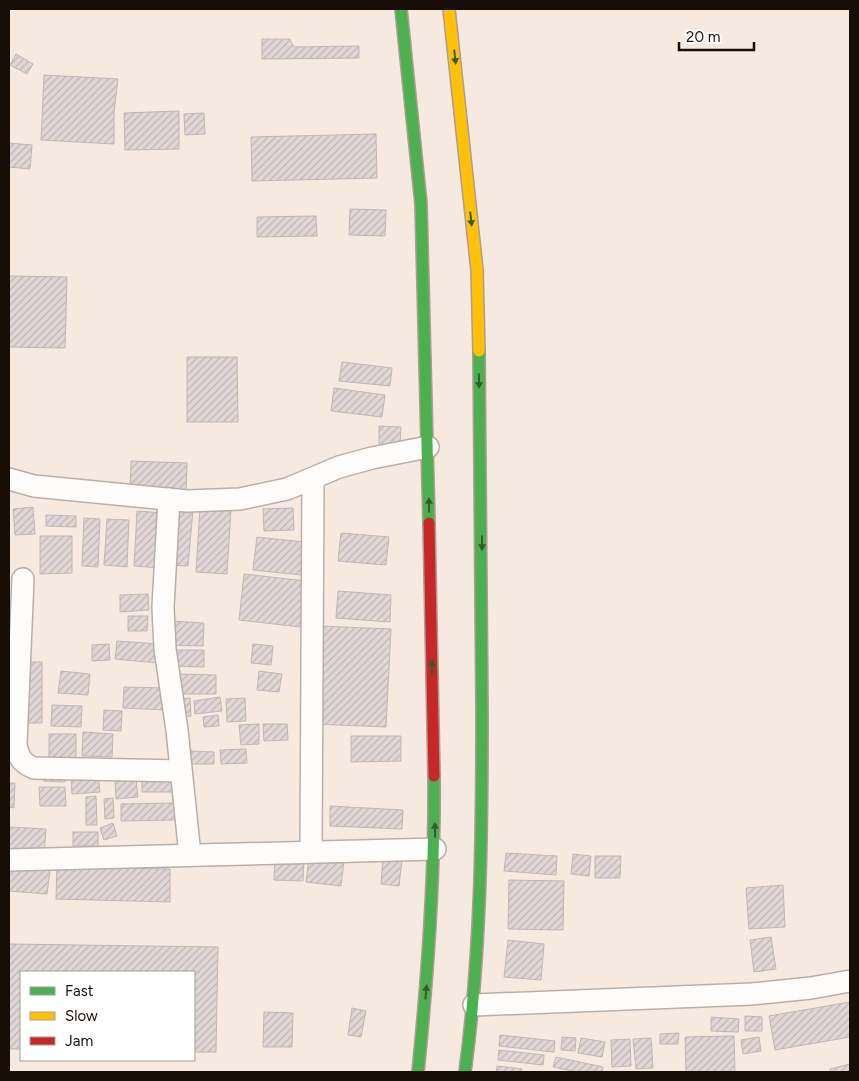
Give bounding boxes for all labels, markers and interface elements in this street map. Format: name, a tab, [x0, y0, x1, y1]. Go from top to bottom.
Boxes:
scale bar	[679, 20, 754, 52]
text: 20 m	[686, 28, 720, 46]
one-way arrow	[451, 49, 459, 65]
one-way arrow	[467, 211, 475, 227]
one-way arrow	[475, 373, 483, 389]
one-way arrow	[425, 496, 433, 512]
one-way arrow	[478, 536, 486, 552]
one-way arrow	[428, 659, 436, 675]
one-way arrow	[430, 821, 438, 837]
legend	[20, 971, 195, 1061]
text: Fast	[65, 982, 94, 1000]
one-way arrow	[422, 984, 430, 1000]
text: Slow	[65, 1007, 98, 1025]
text: Jam	[65, 1032, 93, 1050]

